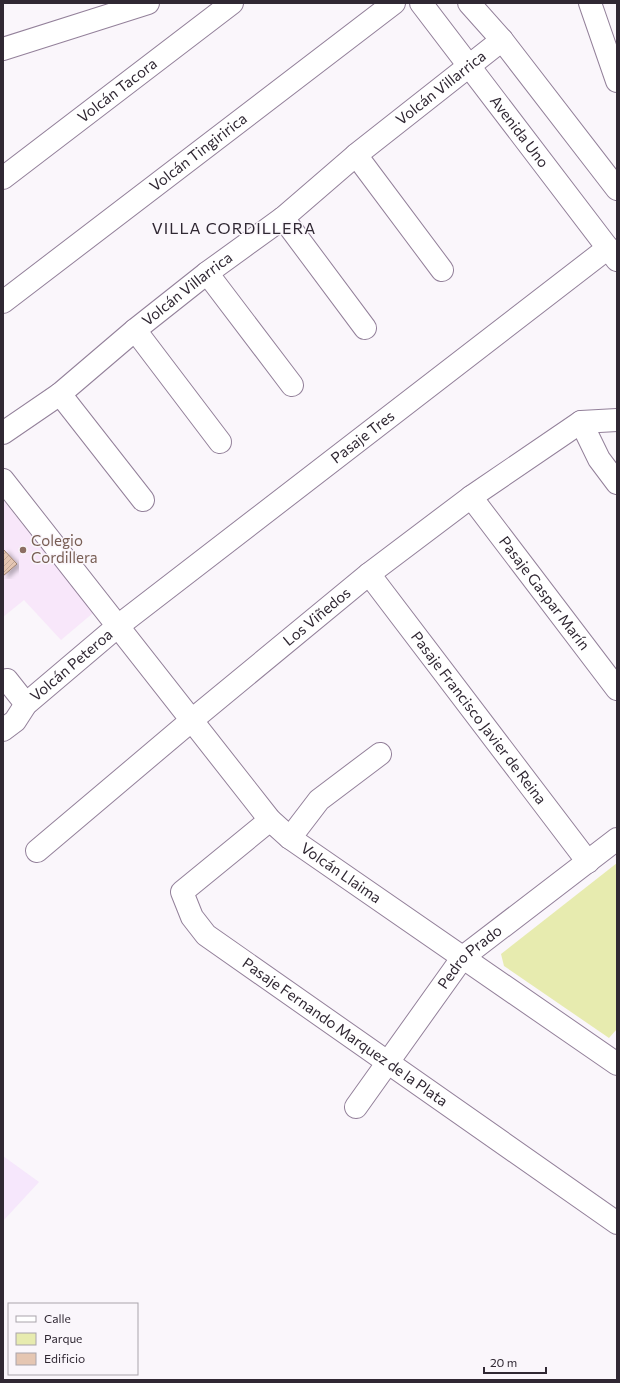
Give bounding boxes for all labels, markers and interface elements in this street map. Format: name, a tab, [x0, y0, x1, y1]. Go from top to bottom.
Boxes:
street label: Volcán Villarrica	[392, 46, 489, 128]
street label: Volcán Tacora	[74, 54, 160, 126]
street label: Avenida Uno	[487, 92, 553, 171]
street label: Volcán Tingiririca	[146, 109, 250, 195]
district label: VILLA CORDILLERA	[152, 218, 316, 237]
street label: Volcán Villarrica	[138, 248, 235, 329]
street label: Pasaje Tres	[327, 406, 398, 467]
place label: Colegio Cordillera	[31, 531, 98, 566]
street label: Pasaje Gaspar Marín	[496, 532, 594, 653]
marker: Colegio Cordillera	[18, 545, 28, 555]
street label: Los Viñedos	[279, 583, 354, 649]
street label: Volcán Peteroa	[26, 625, 116, 705]
street label: Pasaje Francisco Javier de Reina	[408, 627, 551, 807]
street label: Volcán Llaima	[298, 838, 385, 906]
street label: Pedro Prado	[433, 921, 505, 992]
street label: Pasaje Fernando Marquez de la Plata	[239, 953, 452, 1110]
legend	[8, 1303, 138, 1375]
text: Calle	[44, 1311, 71, 1325]
text: Parque	[44, 1331, 82, 1345]
scale bar	[484, 1349, 546, 1375]
text: Edificio	[44, 1351, 85, 1365]
text: 20 m	[490, 1355, 517, 1369]

